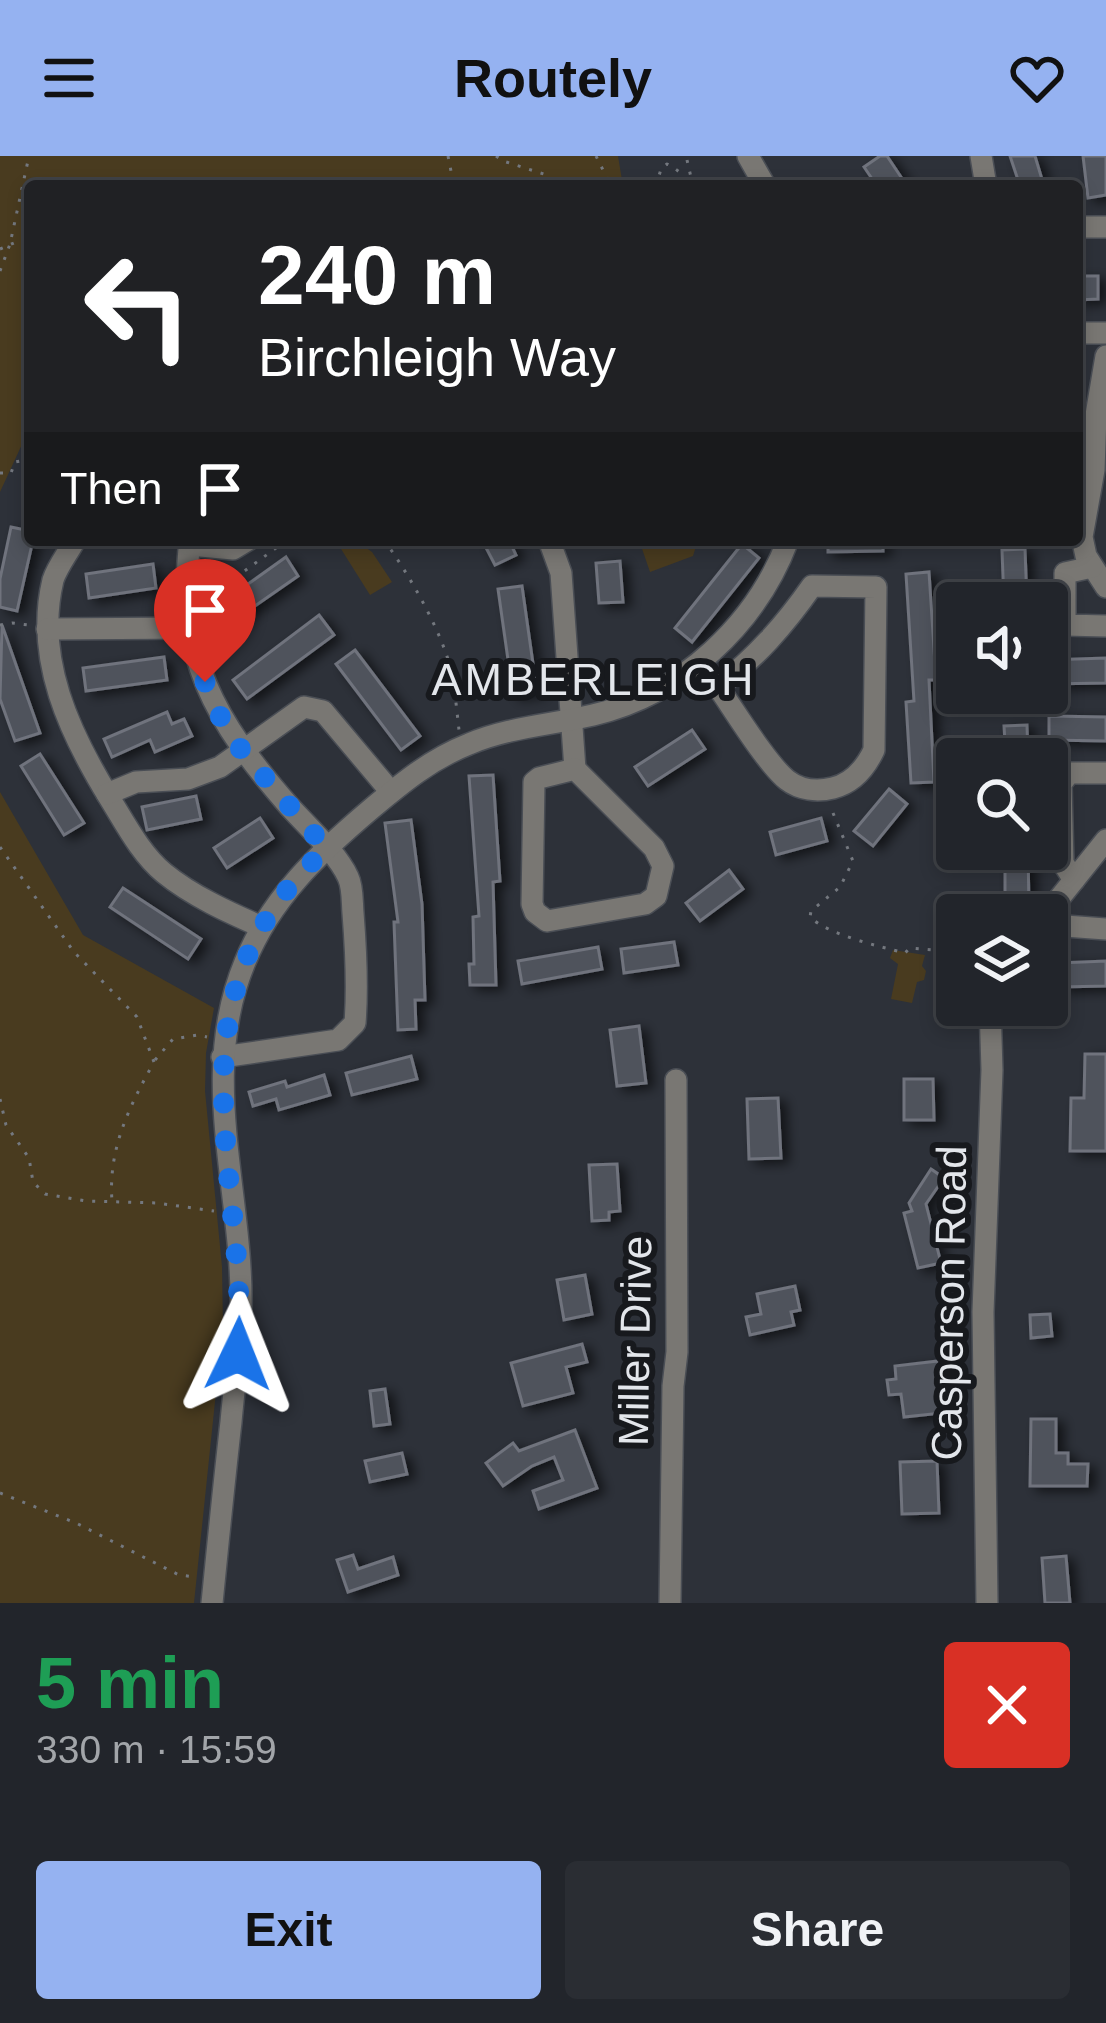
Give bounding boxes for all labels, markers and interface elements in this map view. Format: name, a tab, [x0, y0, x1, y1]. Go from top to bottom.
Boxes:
icon: menu	[36, 45, 102, 111]
icon: heart	[1004, 45, 1070, 111]
text: Routely	[454, 48, 652, 108]
icon: left	[60, 228, 216, 384]
text: 240 m	[258, 228, 496, 322]
text: Birchleigh Way	[258, 327, 616, 387]
icon: arrive	[187, 456, 253, 522]
text: Then	[60, 463, 163, 514]
pin	[154, 559, 256, 682]
icon: arrive	[172, 577, 238, 643]
map controls	[936, 582, 1068, 1026]
button: sound	[936, 582, 1068, 714]
district label: AMBERLEIGH	[431, 654, 757, 705]
button: search	[936, 738, 1068, 870]
button: layers	[936, 894, 1068, 1026]
street label: Casperson Road	[923, 1145, 975, 1461]
street label: Miller Drive	[610, 1236, 660, 1446]
position arrow	[175, 1291, 301, 1417]
button: close	[944, 1642, 1070, 1768]
text: 5 min	[36, 1643, 224, 1723]
text: 330 m · 15:59	[36, 1728, 277, 1771]
button: Exit	[36, 1861, 541, 1999]
button: Share	[565, 1861, 1070, 1999]

